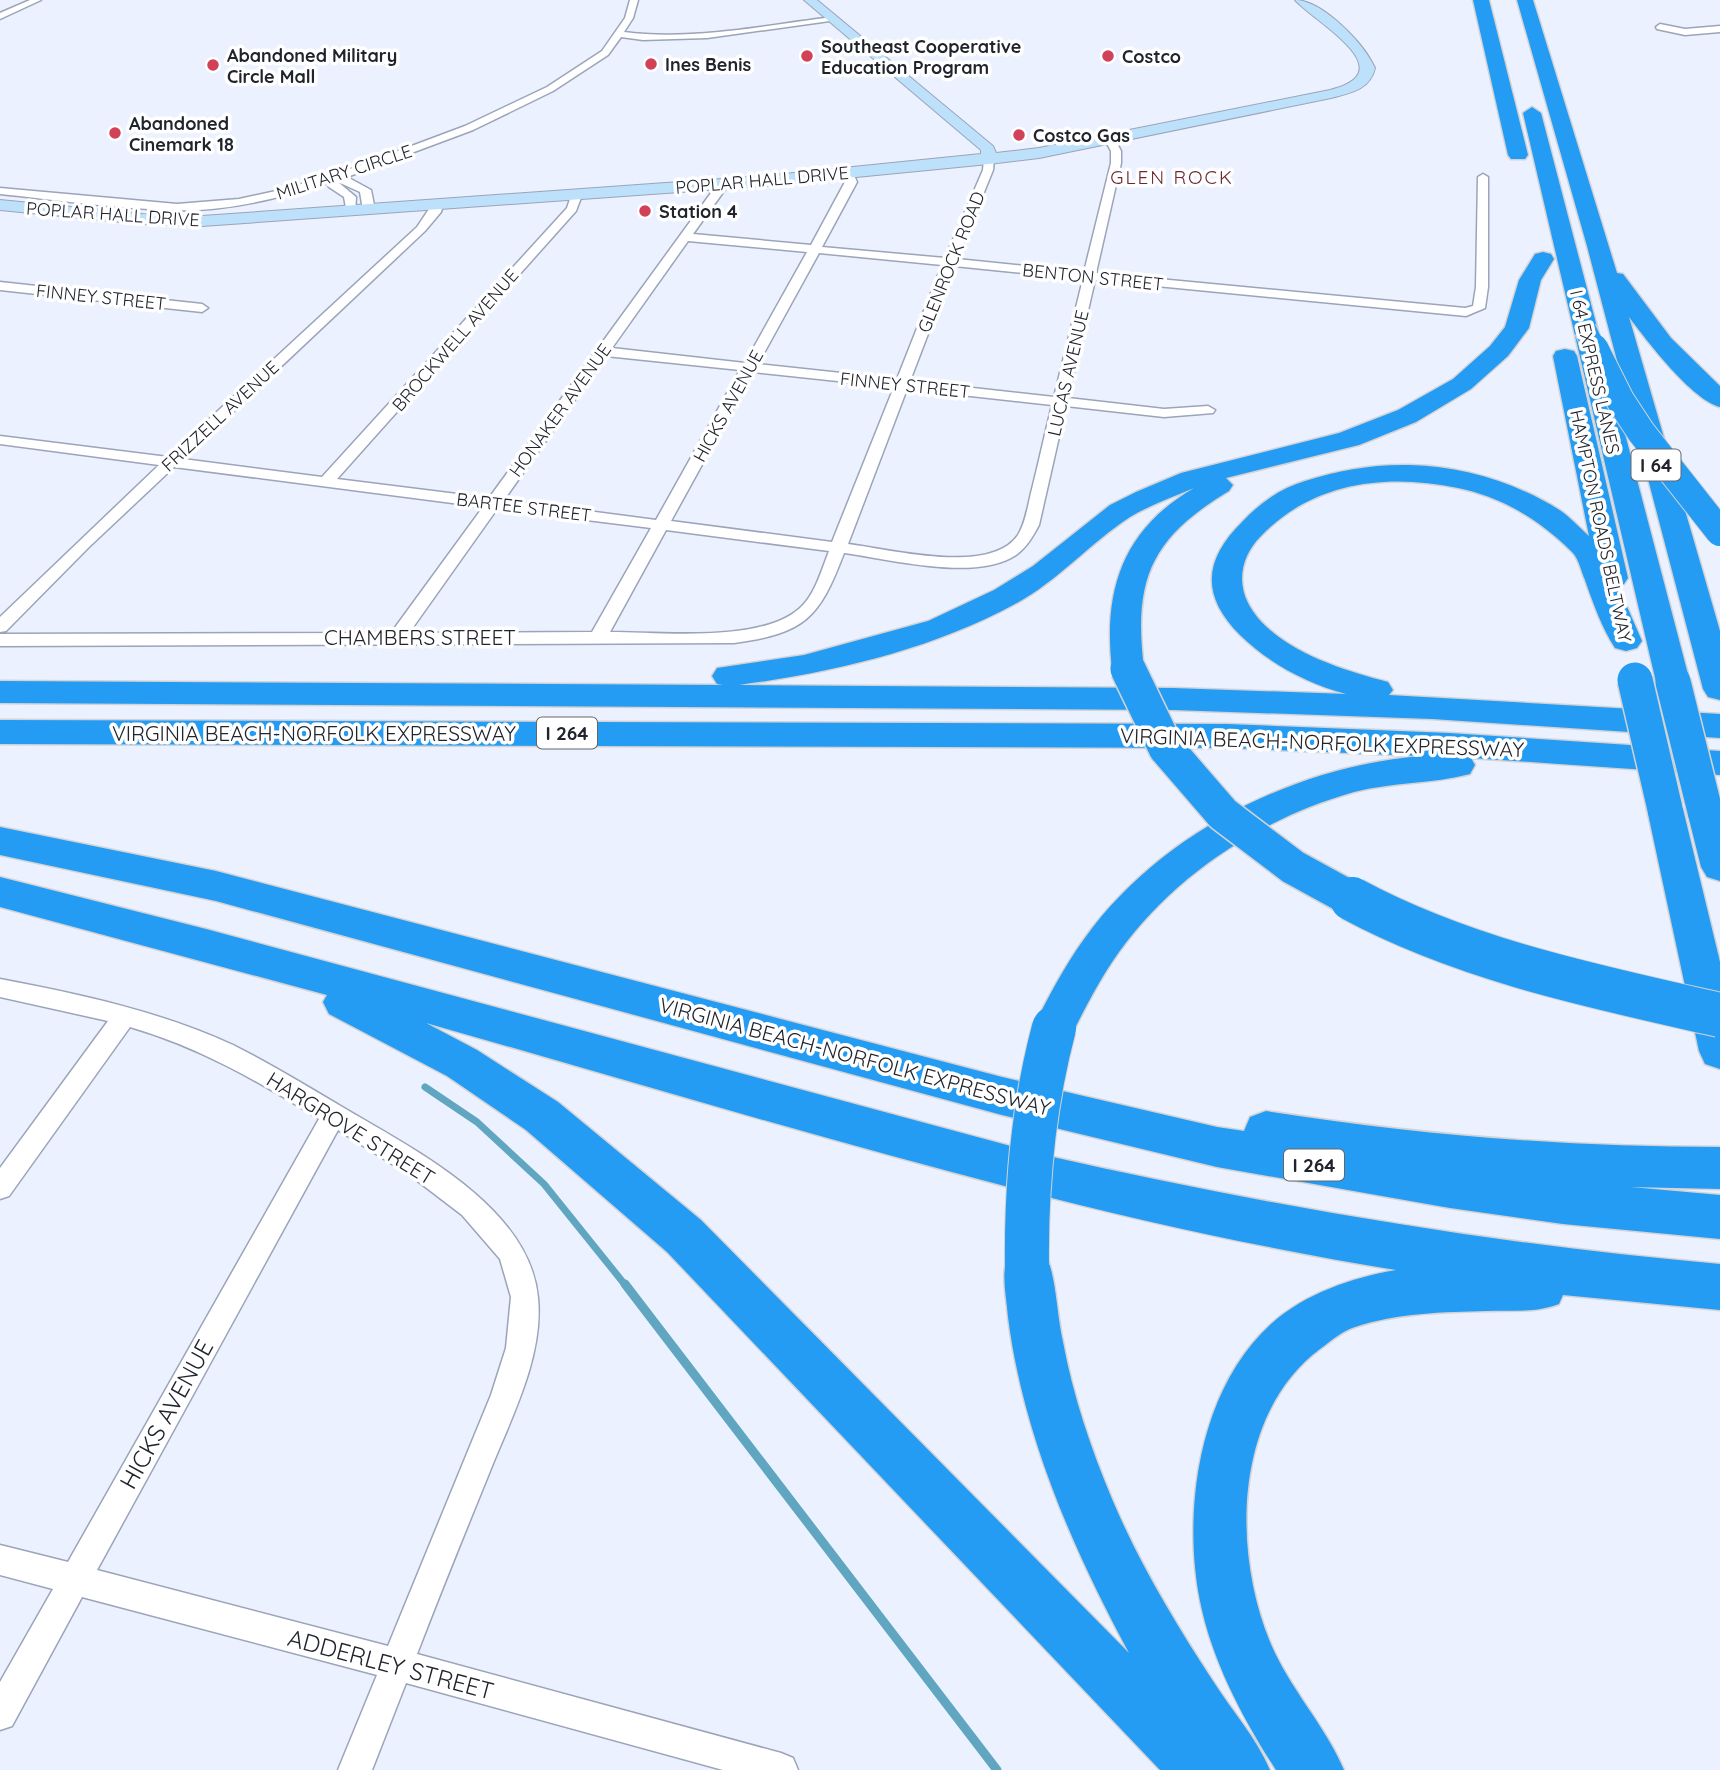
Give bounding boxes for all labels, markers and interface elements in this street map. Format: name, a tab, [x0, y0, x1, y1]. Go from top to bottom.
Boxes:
place label: Southeast Cooperative Education Program	[821, 35, 1021, 79]
place label: Abandoned Military Circle Mall	[227, 44, 397, 88]
place label: Costco	[1122, 45, 1181, 68]
marker: Southeast Cooperative Education Program	[799, 48, 815, 64]
marker: Costco	[1100, 48, 1116, 64]
place label: Ines Benis	[665, 53, 751, 76]
marker: Ines Benis	[643, 56, 659, 72]
marker: Abandoned Military Circle Mall	[205, 57, 221, 73]
place label: Abandoned Cinemark 18	[129, 112, 234, 156]
place label: Costco Gas	[1033, 124, 1130, 147]
marker: Abandoned Cinemark 18	[107, 125, 123, 141]
marker: Costco Gas	[1011, 127, 1027, 143]
street label: MILITARY CIRCLE	[273, 139, 415, 205]
street label: POPLAR HALL DRIVE	[674, 161, 850, 199]
district label: GLEN ROCK	[1110, 165, 1234, 189]
street label: GLENROCK ROAD	[912, 188, 990, 336]
street label: POPLAR HALL DRIVE	[26, 196, 200, 232]
place label: Station 4	[659, 200, 738, 223]
marker: Station 4	[637, 203, 653, 219]
street label: BENTON STREET	[1021, 258, 1165, 296]
street label: BROCKWELL AVENUE	[387, 264, 523, 416]
street label: FINNEY STREET	[35, 279, 167, 315]
street label: I 64 EXPRESS LANES	[1565, 288, 1625, 456]
street label: LUCAS AVENUE	[1042, 308, 1094, 438]
street label: HONAKER AVENUE	[504, 339, 616, 481]
street label: HICKS AVENUE	[688, 346, 768, 466]
street label: FRIZZELL AVENUE	[156, 356, 284, 476]
street label: FINNEY STREET	[839, 367, 971, 403]
street label: HAMPTON ROADS BELTWAY	[1565, 408, 1637, 644]
road number: I 64	[1632, 450, 1680, 480]
street label: BARTEE STREET	[455, 487, 593, 527]
street label: CHAMBERS STREET	[324, 624, 516, 650]
road number: I 264	[537, 718, 597, 748]
street label: VIRGINIA BEACH-NORFOLK EXPRESSWAY	[112, 720, 516, 746]
street label: VIRGINIA BEACH-NORFOLK EXPRESSWAY	[1120, 722, 1525, 762]
street label: VIRGINIA BEACH-NORFOLK EXPRESSWAY	[656, 991, 1054, 1121]
street label: HARGROVE STREET	[262, 1066, 440, 1190]
road number: I 264	[1284, 1149, 1344, 1180]
street label: HICKS AVENUE	[113, 1334, 219, 1494]
street label: ADDERLEY STREET	[285, 1622, 497, 1706]

